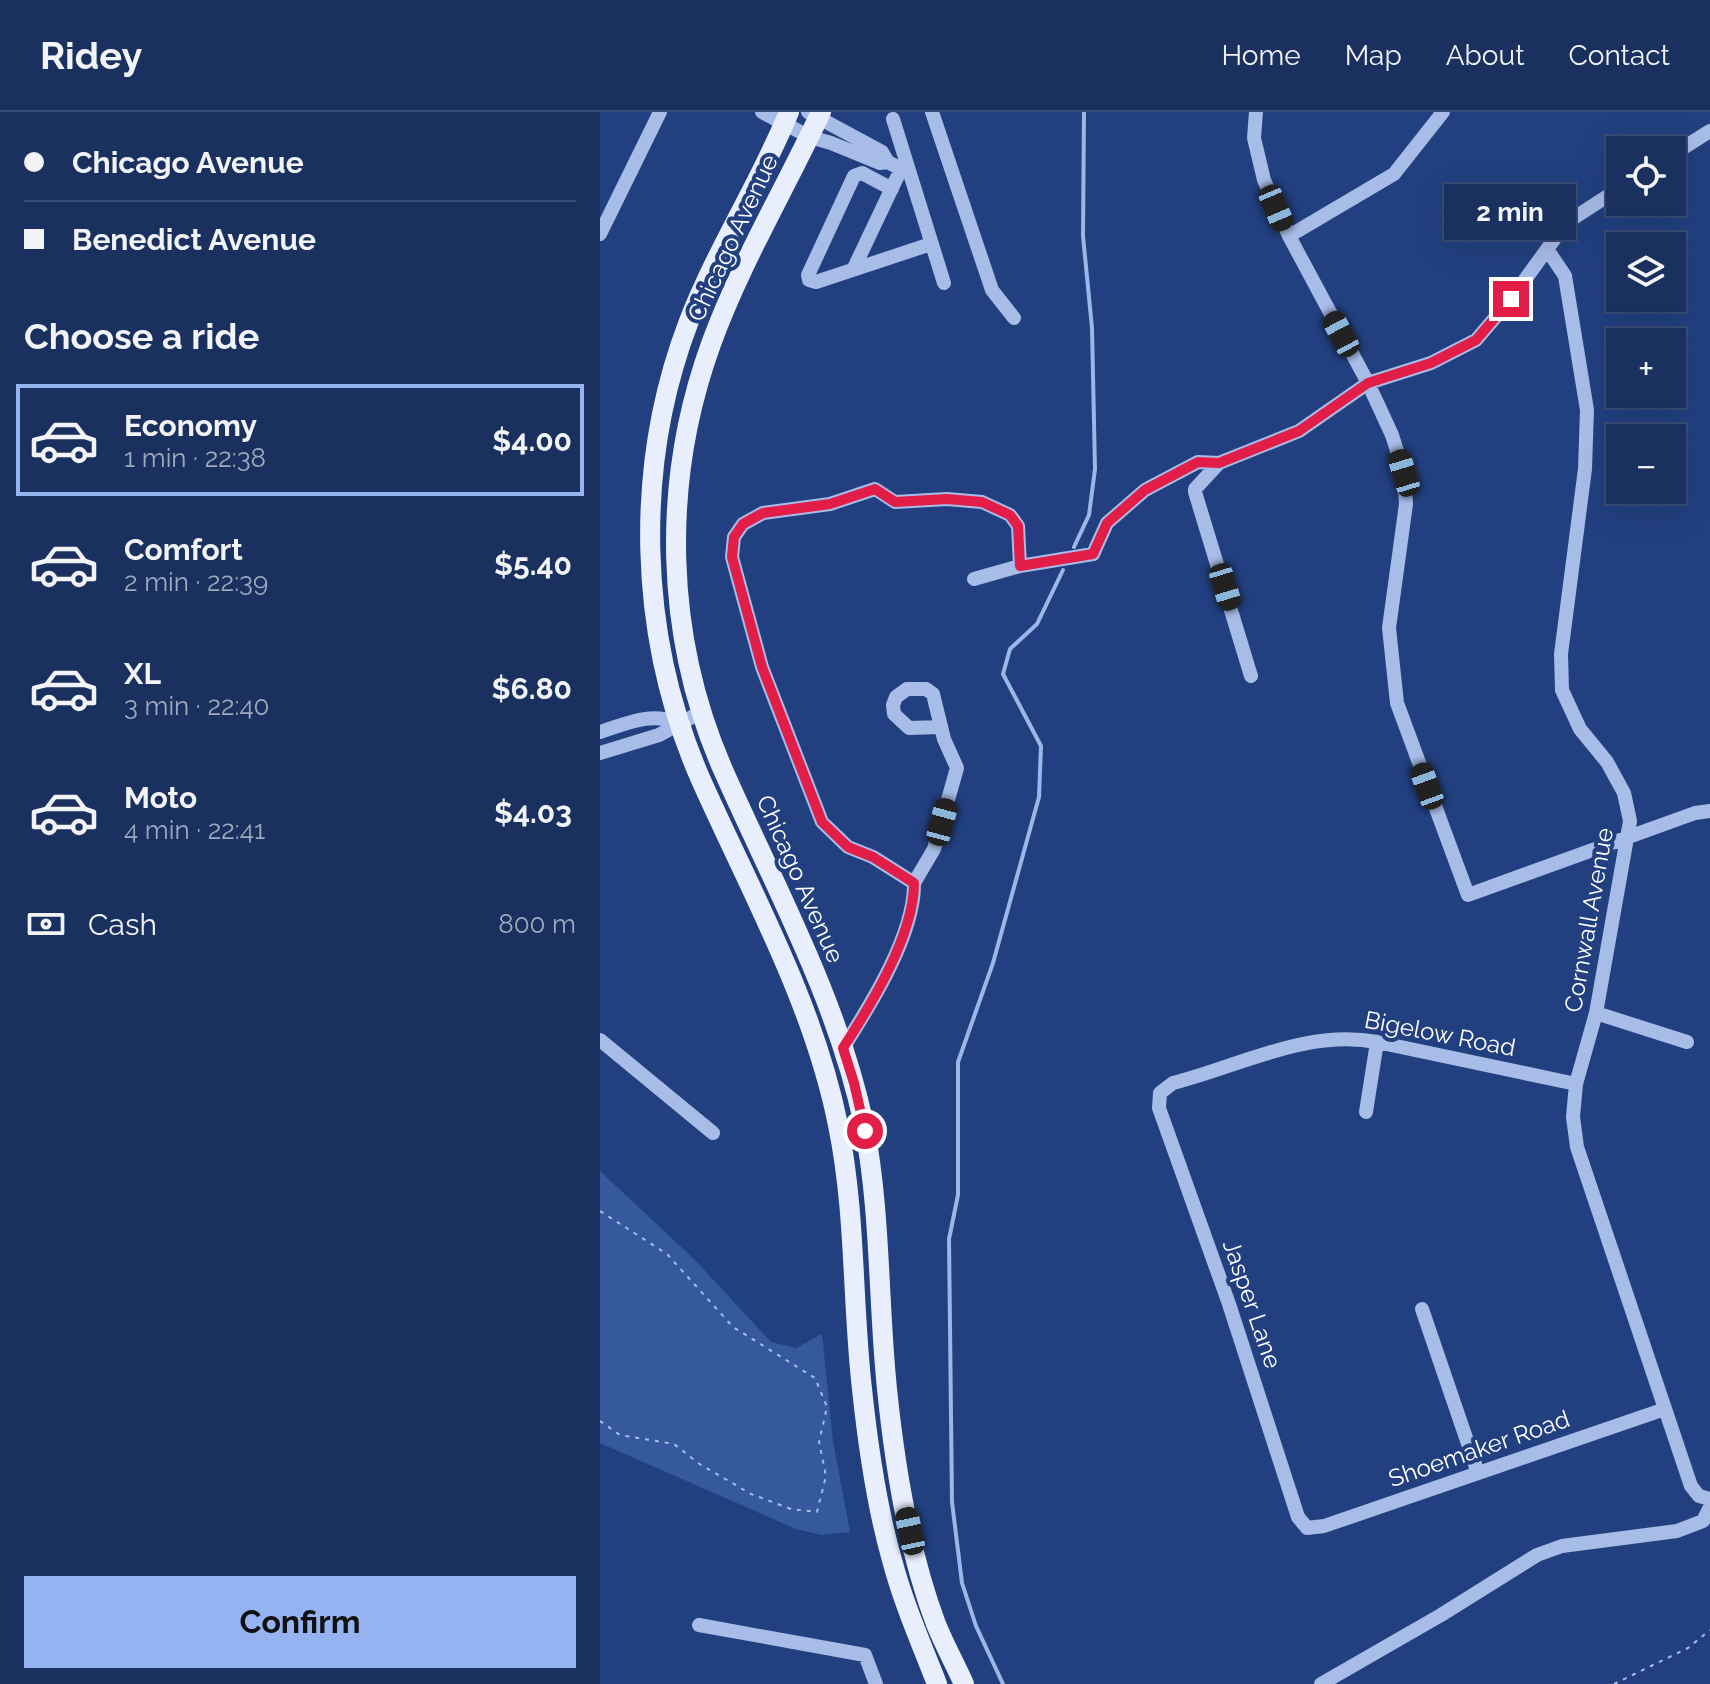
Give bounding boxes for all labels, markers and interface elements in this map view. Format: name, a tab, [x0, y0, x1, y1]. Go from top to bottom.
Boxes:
text: Ridey	[40, 33, 142, 78]
text: Home	[1221, 39, 1301, 72]
text: Map	[1345, 39, 1402, 72]
text: About	[1446, 39, 1525, 72]
text: Contact	[1569, 39, 1670, 72]
map controls	[1606, 136, 1686, 504]
button: locate	[1606, 136, 1686, 216]
text: Chicago Avenue	[72, 145, 304, 180]
street label: Chicago Avenue	[681, 150, 784, 326]
car	[1256, 181, 1296, 235]
callout: 2 min	[1445, 183, 1577, 239]
text: 2 min	[1476, 197, 1544, 227]
text: Benedict Avenue	[72, 222, 316, 257]
button: layers	[1606, 232, 1686, 312]
route end	[1493, 281, 1529, 317]
car	[1319, 307, 1363, 361]
text: Choose a ride	[24, 315, 259, 357]
button: +	[1606, 328, 1686, 408]
icon: car	[28, 404, 100, 476]
text: Economy	[124, 408, 257, 443]
text: $4.00	[492, 423, 572, 458]
button: −	[1606, 424, 1686, 504]
text: 1 min · 22:38	[124, 443, 266, 473]
car	[1386, 447, 1422, 499]
icon: car	[28, 528, 100, 600]
text: Comfort	[124, 532, 243, 567]
text: $5.40	[494, 547, 572, 582]
car	[1207, 561, 1243, 613]
text: 2 min · 22:39	[124, 567, 268, 597]
icon: car	[28, 652, 100, 724]
text: XL	[124, 656, 161, 691]
text: $6.80	[491, 671, 572, 706]
text: 3 min · 22:40	[124, 691, 270, 721]
car	[1408, 759, 1446, 813]
icon: car	[28, 776, 100, 848]
text: Moto	[124, 780, 197, 815]
street label: Chicago Avenue	[750, 790, 850, 967]
text: $4.03	[494, 795, 572, 830]
car	[924, 796, 960, 848]
text: 4 min · 22:41	[124, 815, 265, 845]
street label: Cornwall Avenue	[1558, 825, 1619, 1015]
icon: cash	[24, 902, 68, 946]
text: Cash	[88, 907, 157, 942]
text: 800 m	[498, 909, 576, 939]
street label: Bigelow Road	[1362, 1005, 1518, 1062]
route start	[847, 1113, 883, 1149]
street label: Jasper Lane	[1217, 1236, 1288, 1372]
street label: Shoemaker Road	[1384, 1404, 1573, 1493]
car	[893, 1505, 927, 1557]
button: Confirm	[24, 1576, 576, 1668]

